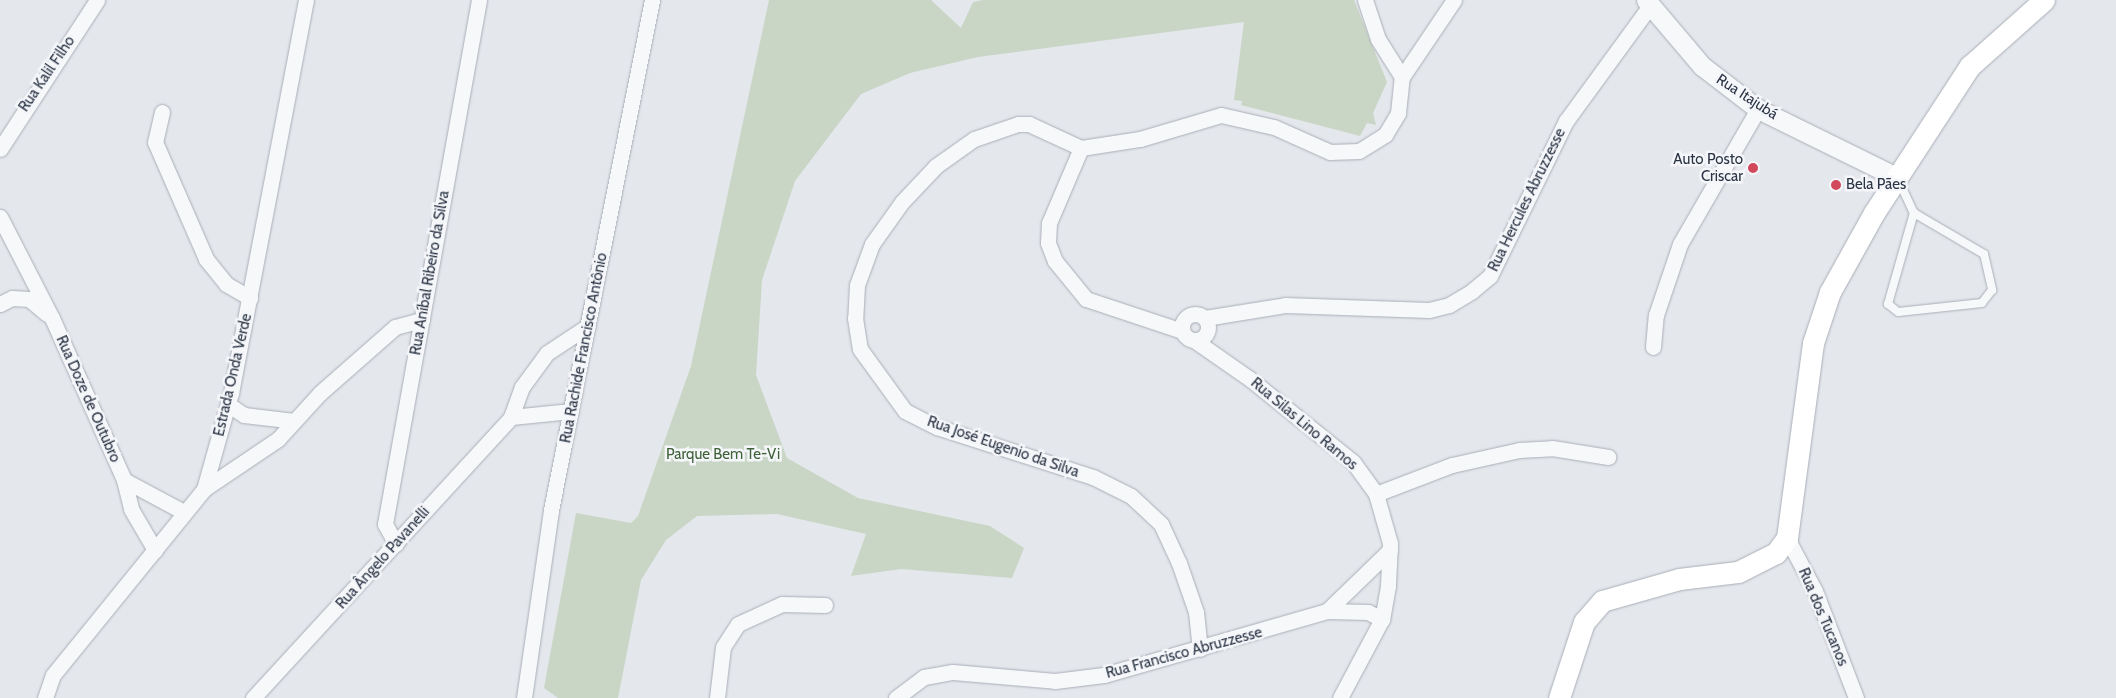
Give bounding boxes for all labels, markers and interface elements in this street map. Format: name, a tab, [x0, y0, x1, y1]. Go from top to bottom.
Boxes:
street label: Rua Kalil Filho	[15, 33, 79, 115]
street label: Rua Itajubá	[1713, 70, 1781, 124]
street label: Rua Hercules Abruzzesse	[1484, 125, 1570, 275]
place label: Auto Posto Criscar	[1673, 150, 1743, 185]
marker: Auto Posto Criscar	[1747, 162, 1759, 174]
place label: Bela Pães	[1846, 176, 1906, 194]
marker: Bela Pães	[1830, 179, 1842, 191]
street label: Rua Aníbal Ribeiro da Silva	[407, 189, 453, 357]
street label: Rua Rachide Francisco Antônio	[557, 251, 611, 445]
street label: Estrada Onda Verde	[210, 312, 256, 438]
street label: Rua Doze de Outubro	[52, 333, 124, 465]
street label: Rua Silas Lino Ramos	[1247, 374, 1361, 474]
street label: Rua José Eugenio da Silva	[925, 413, 1081, 481]
park label: Parque Bem Te-Vi	[666, 446, 780, 464]
street label: Rua Ângelo Pavanelli	[332, 503, 434, 613]
street label: Rua dos Tucanos	[1794, 565, 1852, 669]
street label: Rua Francisco Abruzzesse	[1104, 623, 1264, 683]

